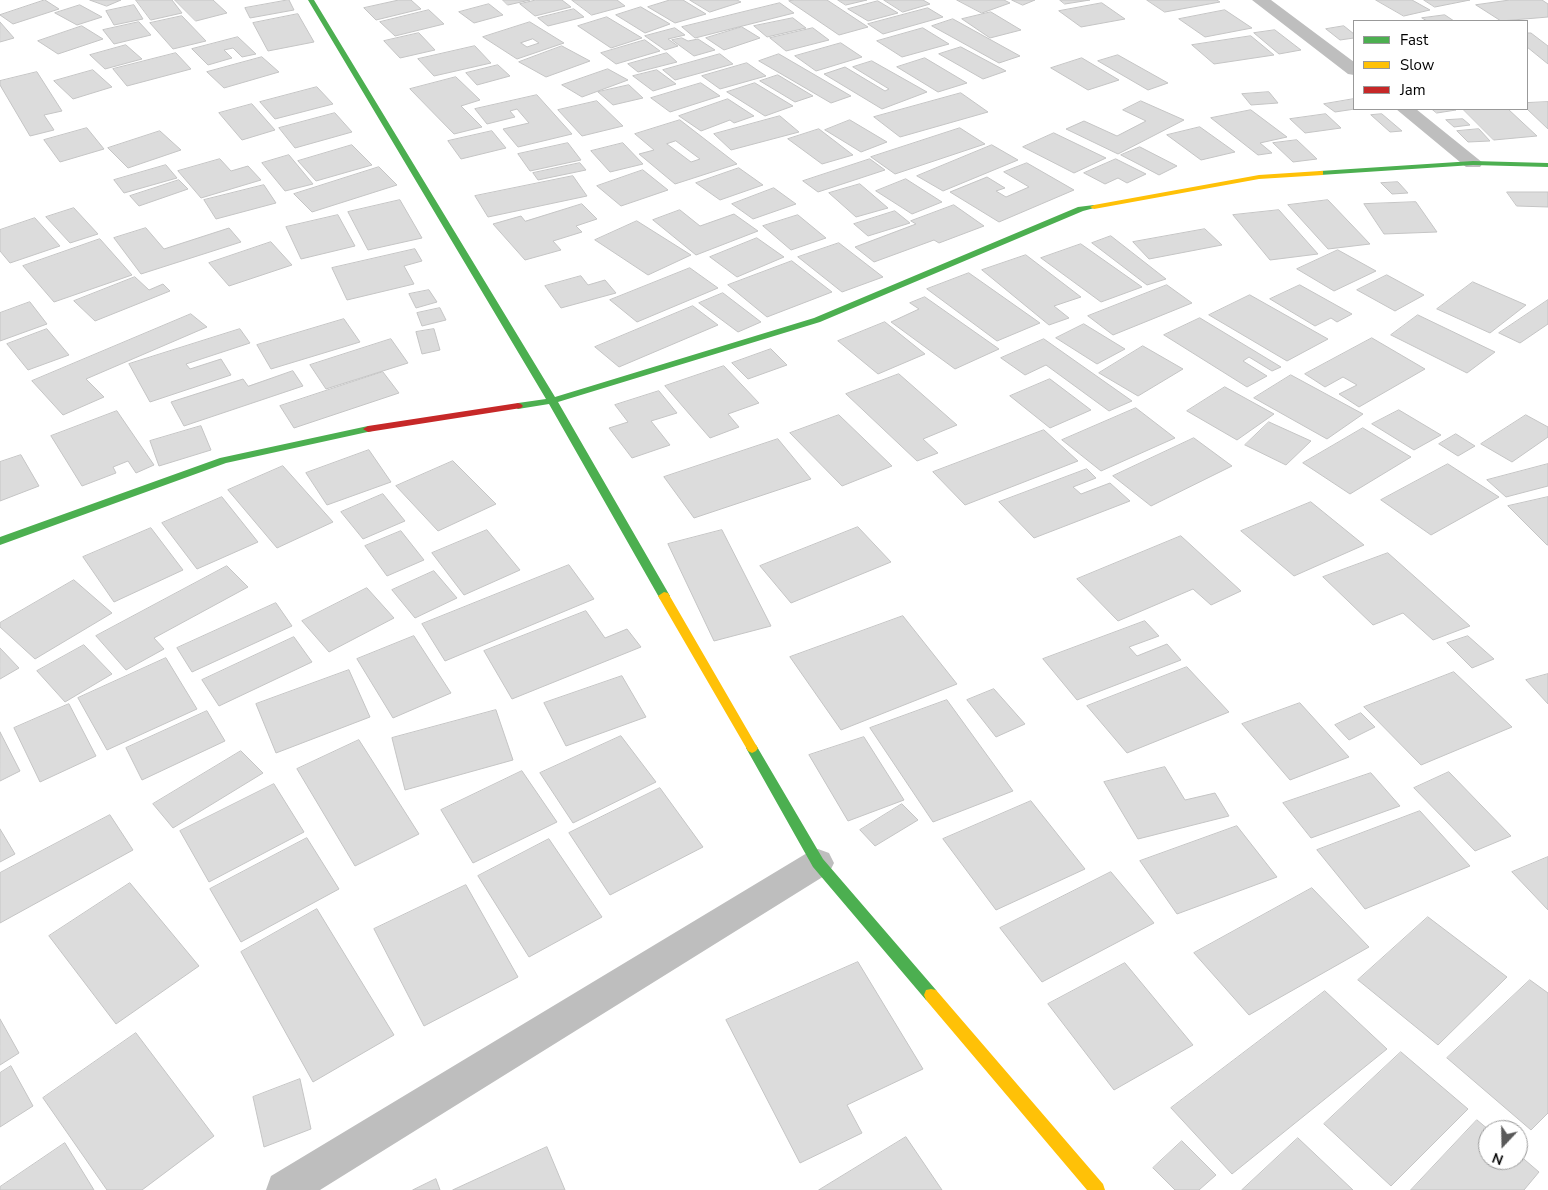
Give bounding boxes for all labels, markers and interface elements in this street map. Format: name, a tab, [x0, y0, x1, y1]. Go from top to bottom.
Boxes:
legend	[1353, 20, 1528, 110]
text: Fast	[1400, 30, 1428, 50]
text: Slow	[1400, 55, 1434, 75]
text: Jam	[1400, 80, 1426, 100]
north arrow	[1478, 1120, 1528, 1170]
text: N	[1490, 1148, 1506, 1169]

